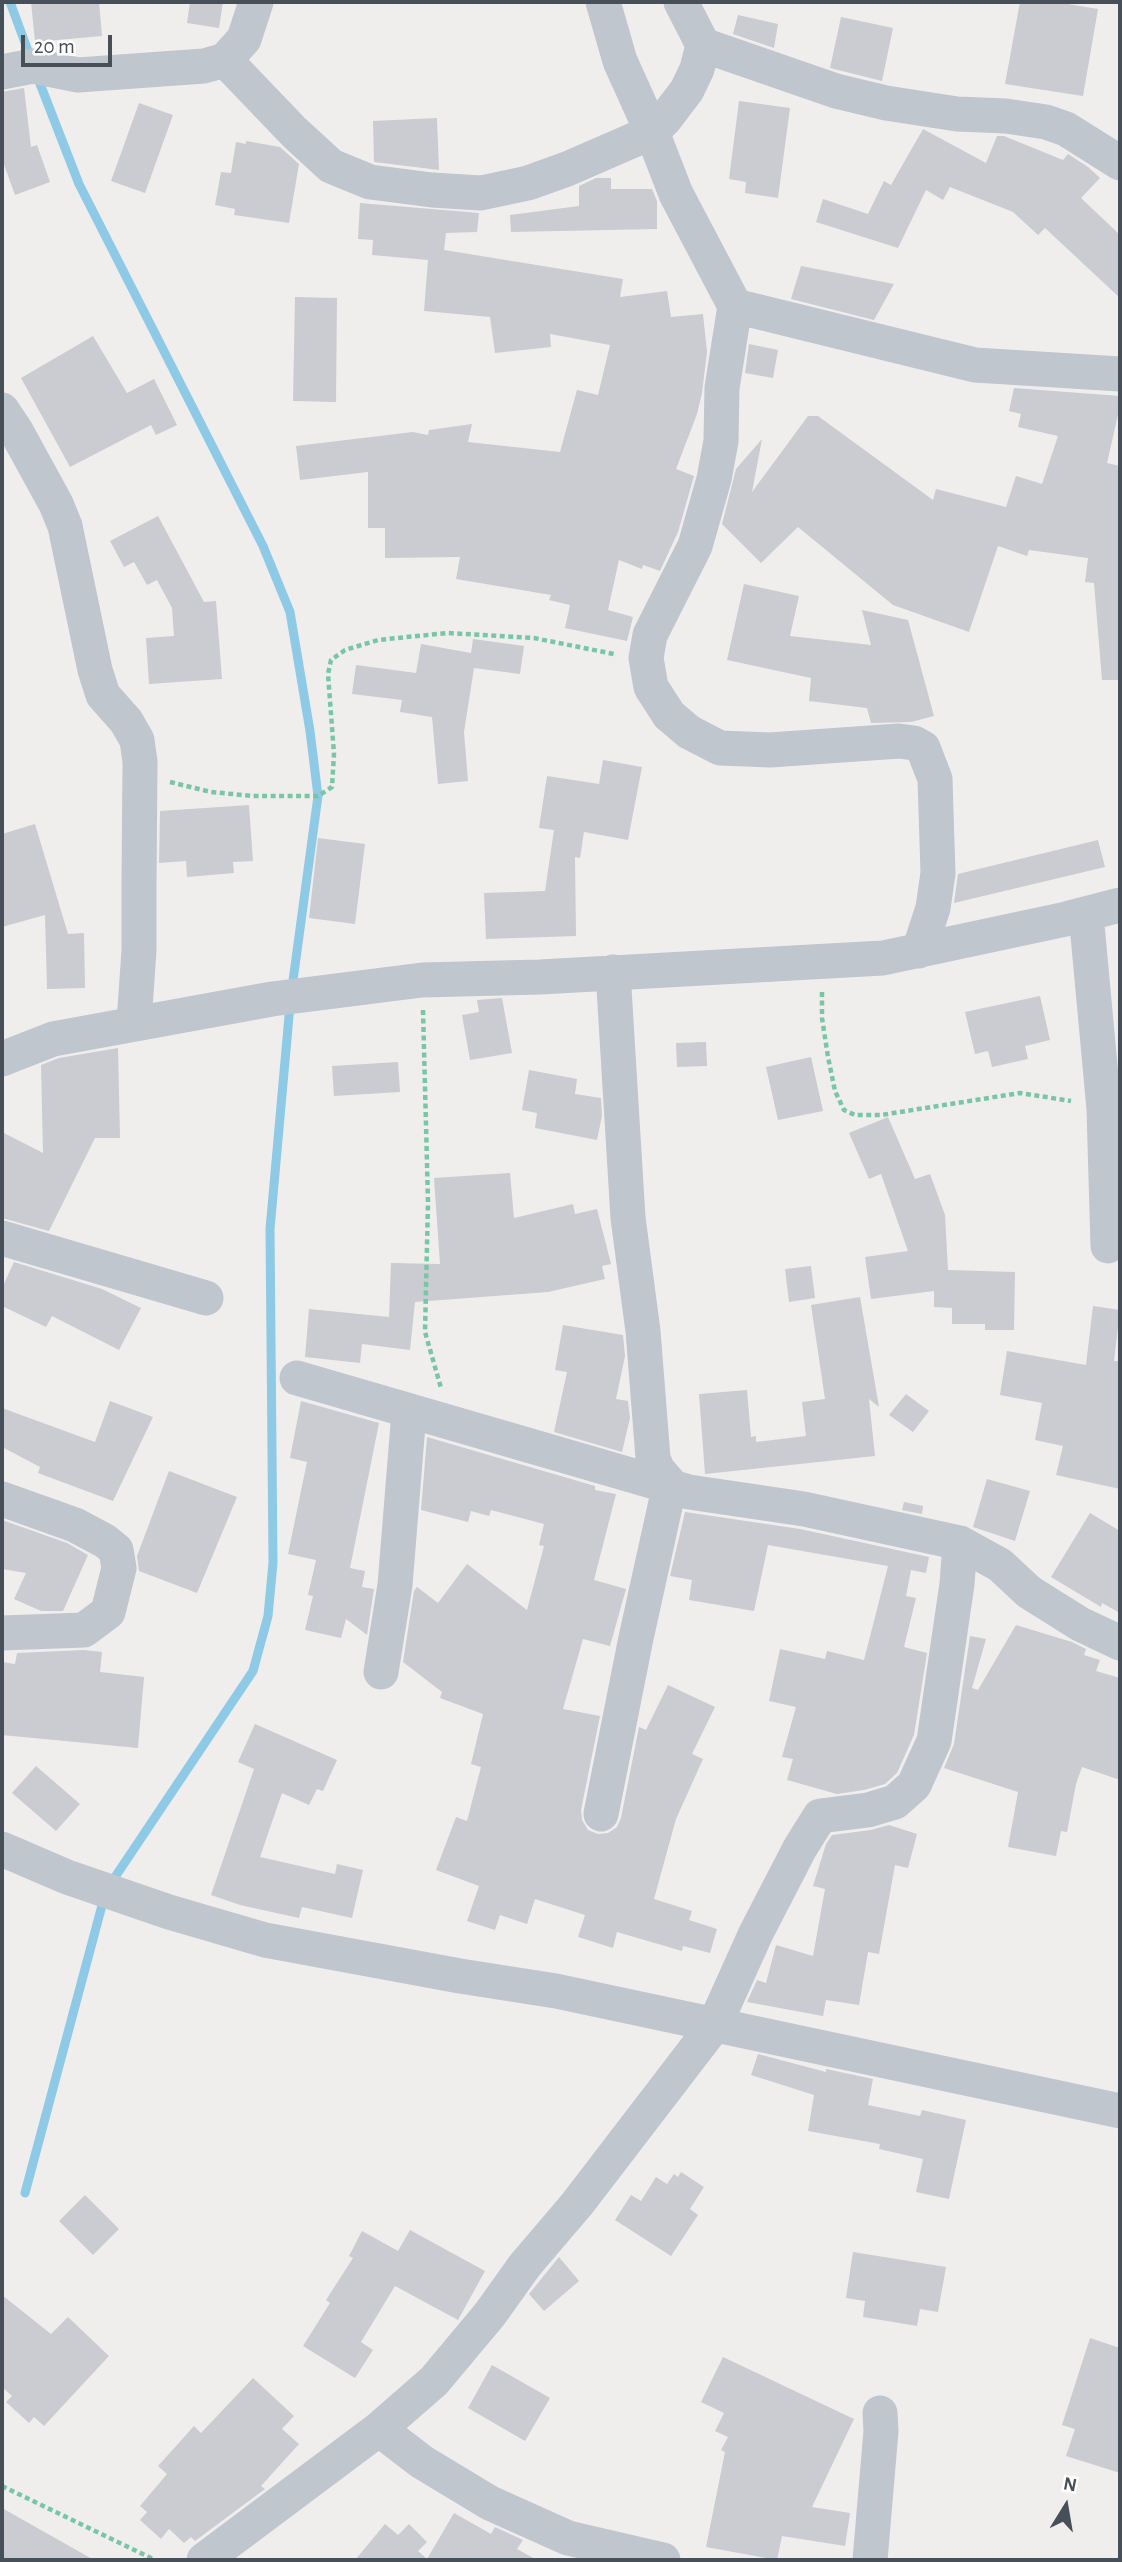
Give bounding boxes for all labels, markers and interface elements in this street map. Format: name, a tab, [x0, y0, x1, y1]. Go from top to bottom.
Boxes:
scale bar	[24, 21, 116, 65]
text: 20 m	[34, 36, 75, 57]
north arrow	[1031, 2471, 1101, 2541]
text: N	[1062, 2474, 1078, 2495]

